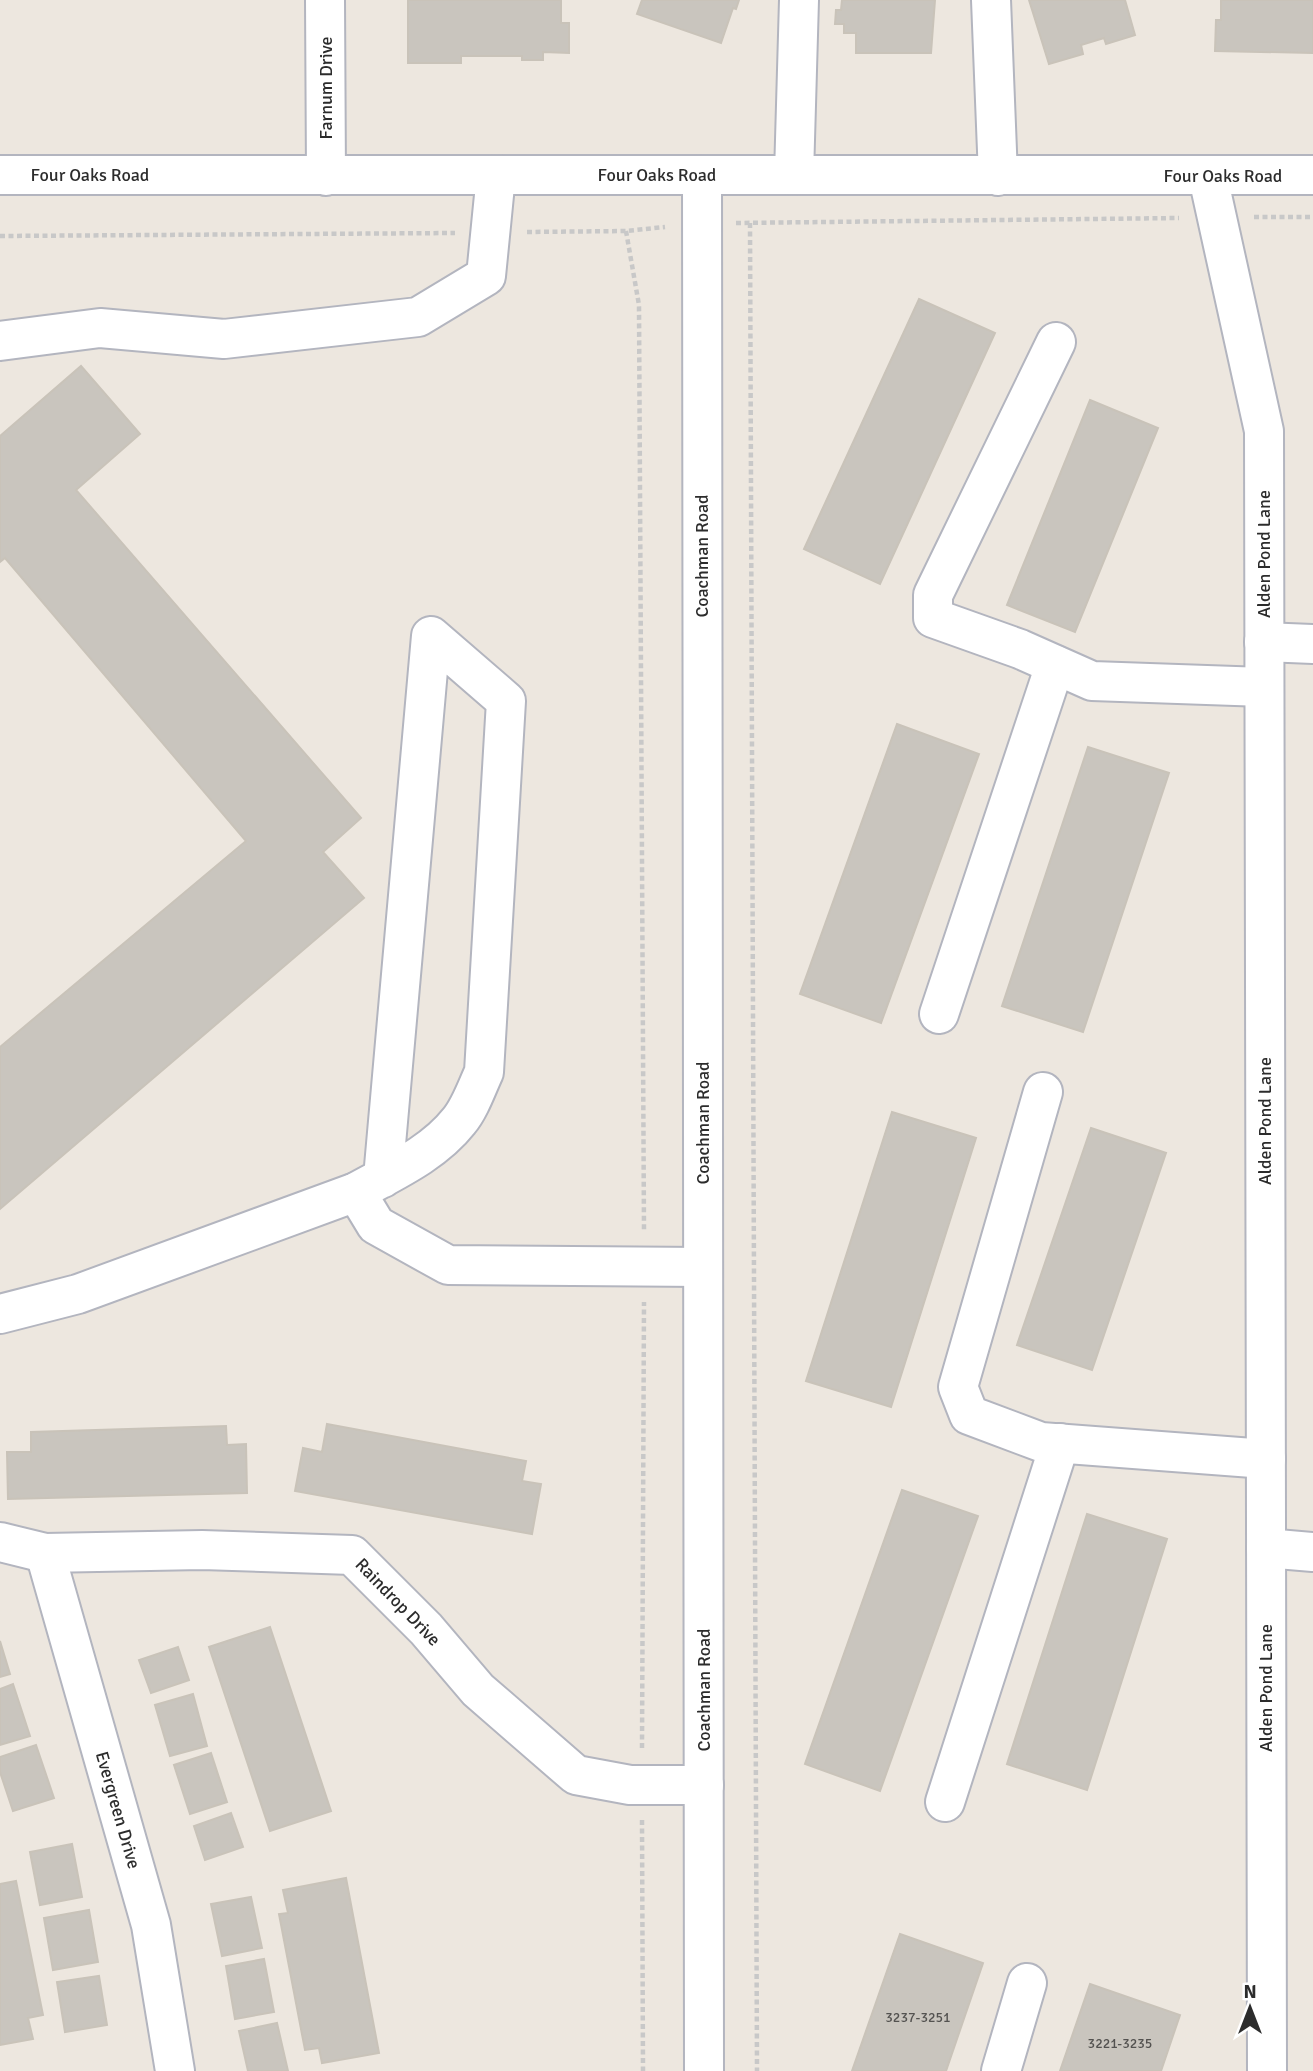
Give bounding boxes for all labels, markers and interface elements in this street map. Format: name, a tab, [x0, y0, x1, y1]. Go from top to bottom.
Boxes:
street label: Farnum Drive	[315, 37, 337, 139]
street label: Four Oaks Road	[31, 164, 149, 186]
street label: Four Oaks Road	[598, 164, 716, 186]
street label: Four Oaks Road	[1164, 165, 1282, 187]
street label: Alden Pond Lane	[1253, 490, 1275, 618]
street label: Coachman Road	[691, 494, 713, 618]
street label: Alden Pond Lane	[1254, 1057, 1276, 1185]
street label: Coachman Road	[692, 1061, 714, 1185]
street label: Raindrop Drive	[351, 1554, 445, 1650]
street label: Alden Pond Lane	[1255, 1624, 1277, 1752]
street label: Coachman Road	[693, 1628, 715, 1752]
street label: Evergreen Drive	[91, 1749, 145, 1871]
north arrow	[1215, 1973, 1285, 2043]
text: N	[1243, 1980, 1257, 2004]
house number: 3237-3251	[885, 2009, 951, 2026]
house number: 3221-3235	[1088, 2035, 1152, 2052]

